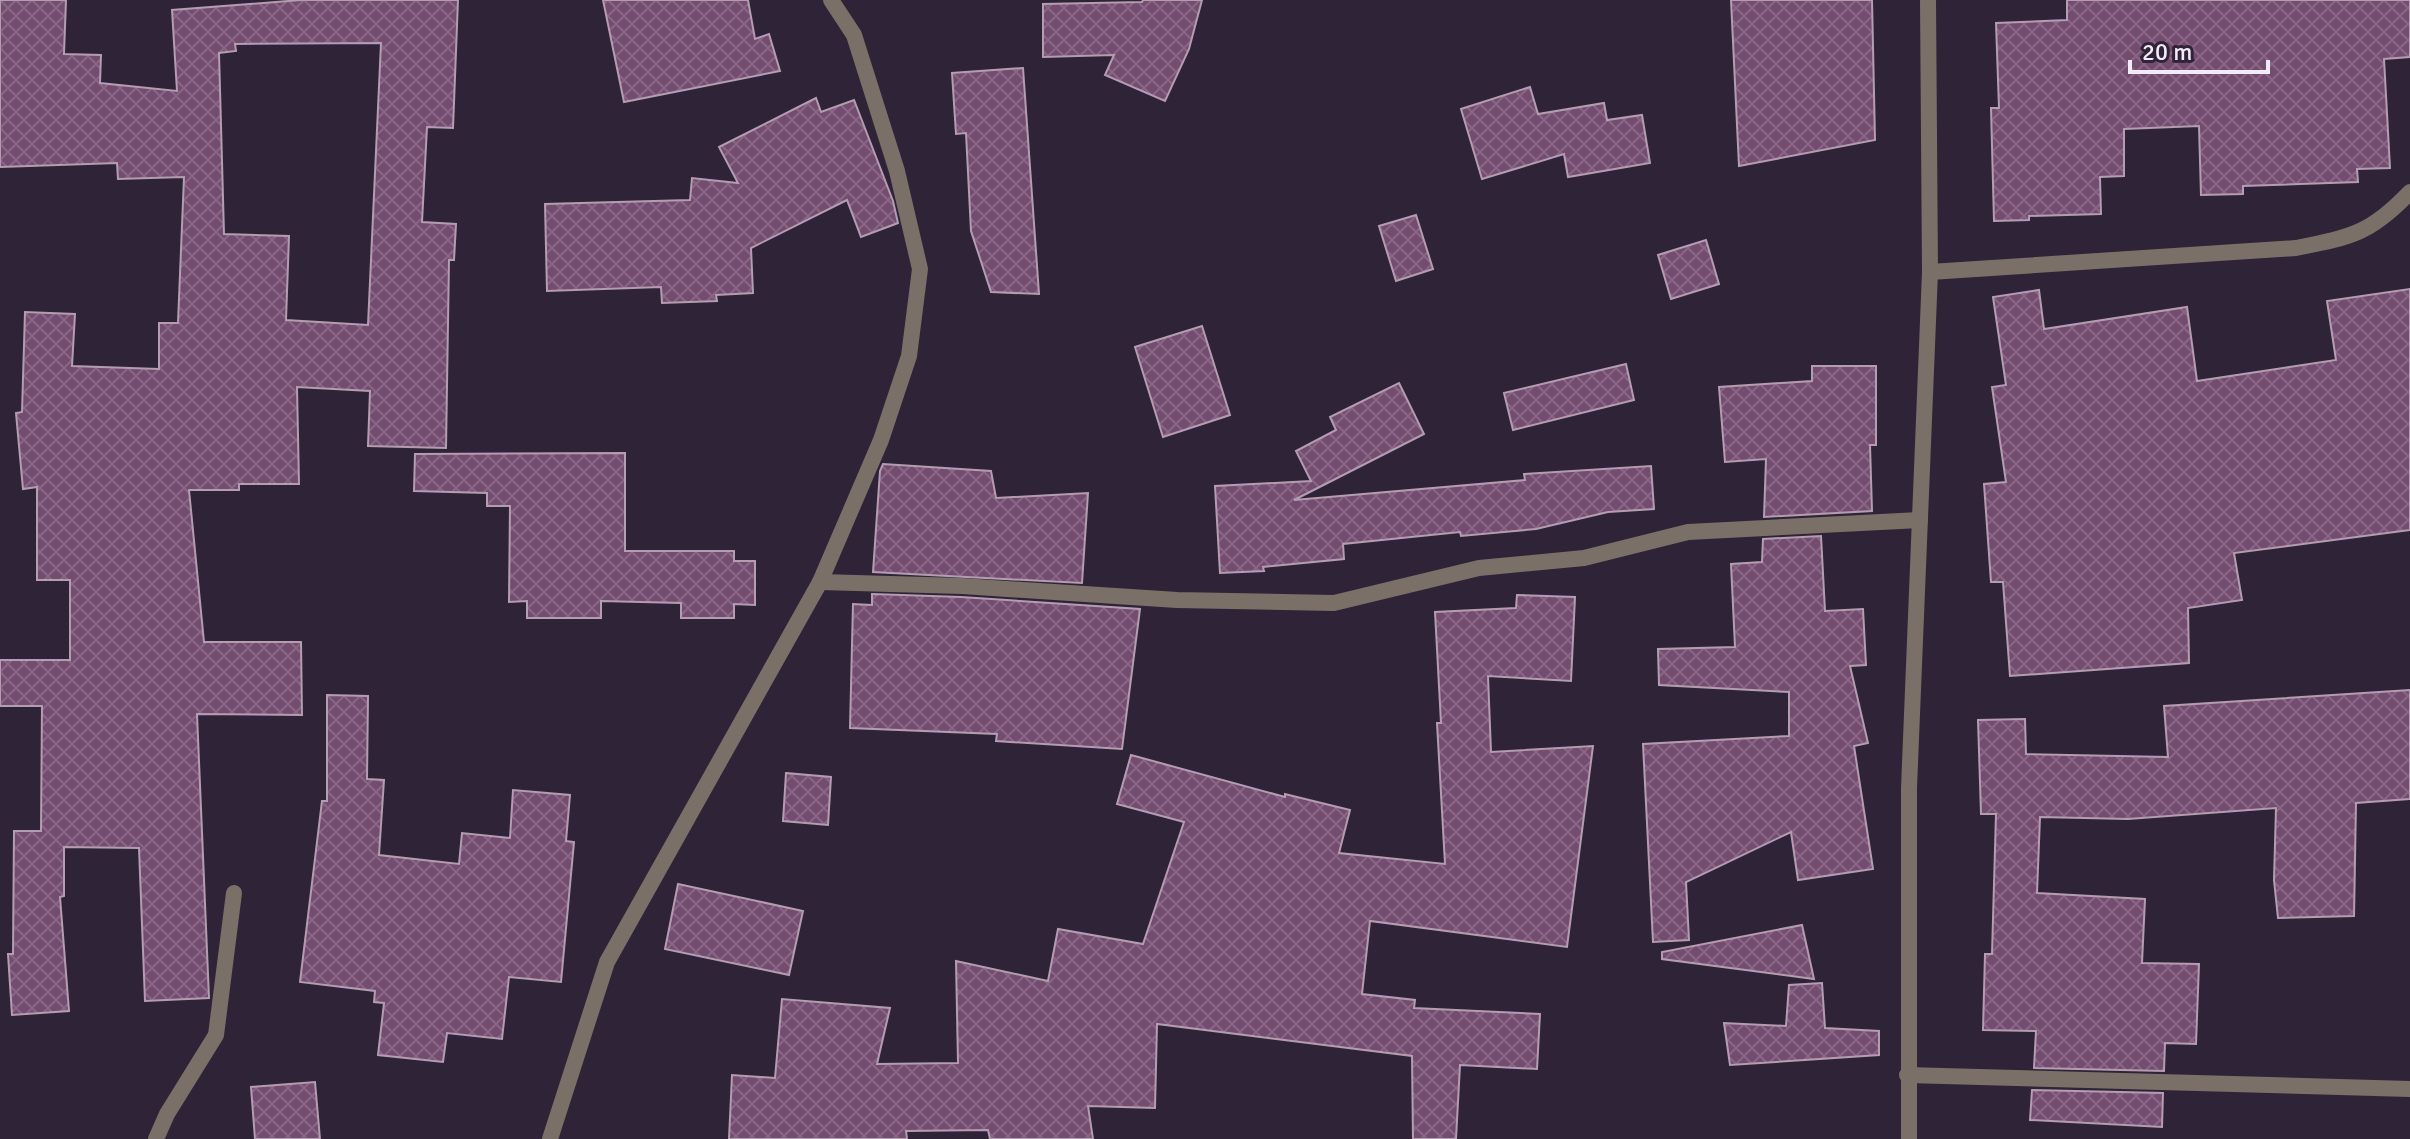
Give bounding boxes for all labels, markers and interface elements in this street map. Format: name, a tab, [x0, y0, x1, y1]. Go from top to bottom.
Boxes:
scale bar	[2130, 24, 2268, 74]
text: 20 m	[2142, 37, 2192, 67]

